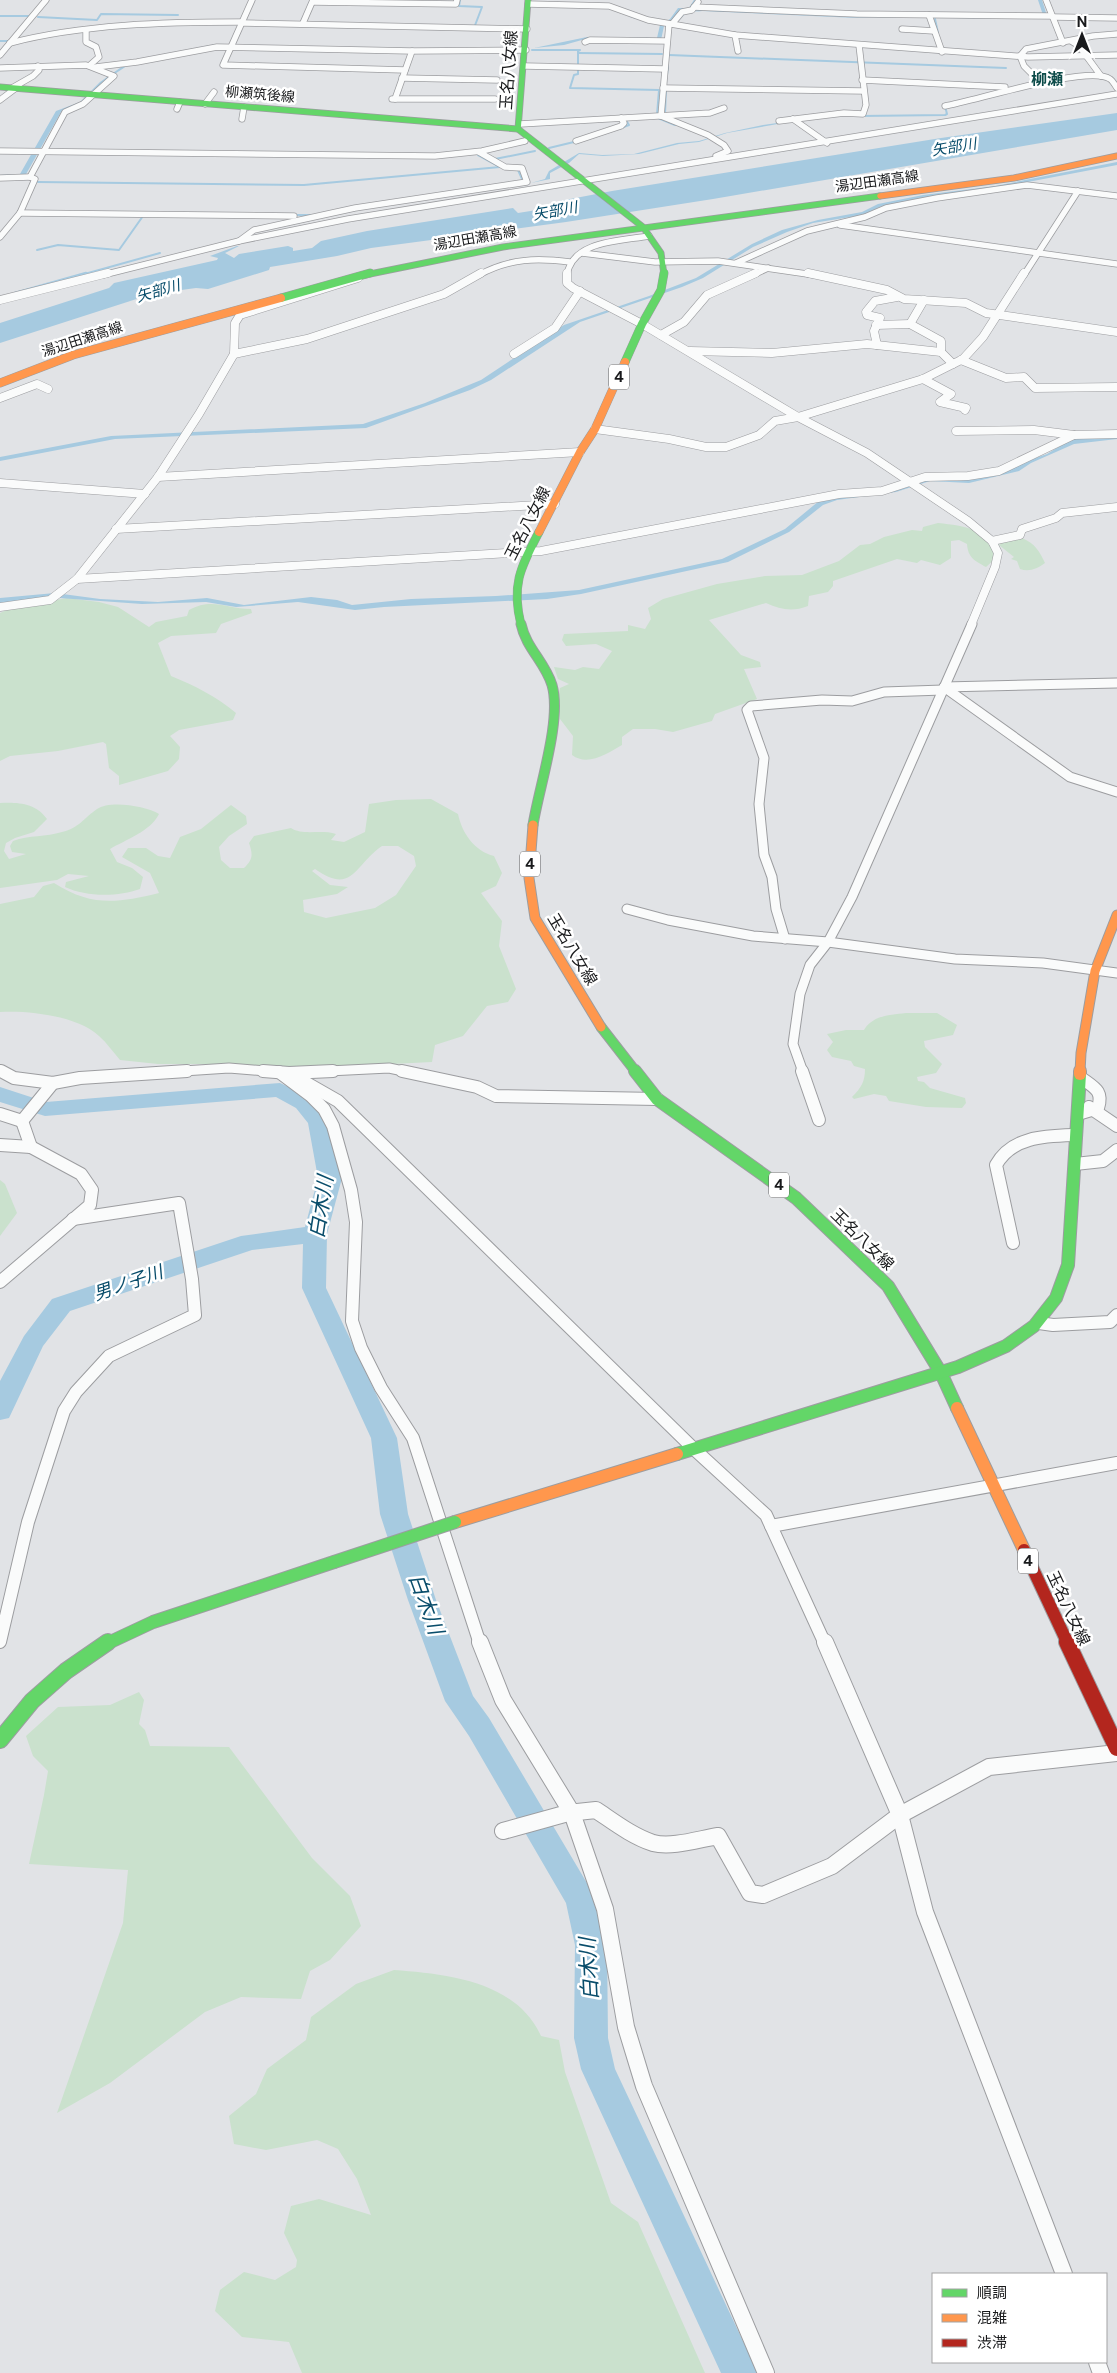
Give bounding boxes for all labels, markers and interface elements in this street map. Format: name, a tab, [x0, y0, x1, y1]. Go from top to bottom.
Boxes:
north arrow	[1057, 10, 1107, 60]
text: N	[1077, 14, 1087, 30]
street label: 玉名八女線	[496, 29, 521, 111]
district label: 柳瀬	[1031, 70, 1063, 89]
street label: 柳瀬筑後線	[224, 83, 296, 105]
water label: 矢部川	[930, 134, 979, 158]
street label: 湯辺田瀬高線	[834, 167, 920, 195]
water label: 矢部川	[531, 198, 581, 223]
street label: 湯辺田瀬高線	[432, 223, 518, 253]
water label: 矢部川	[134, 276, 184, 305]
street label: 湯辺田瀬高線	[40, 318, 124, 360]
road number: 4	[609, 364, 629, 390]
street label: 玉名八女線	[501, 483, 554, 563]
road number: 4	[520, 852, 540, 876]
street label: 玉名八女線	[544, 910, 601, 988]
water label: 白木川	[303, 1172, 338, 1240]
road number: 4	[769, 1172, 789, 1198]
street label: 玉名八女線	[827, 1205, 898, 1274]
water label: 男ノ子川	[90, 1260, 167, 1304]
road number: 4	[1018, 1548, 1038, 1574]
street label: 玉名八女線	[1043, 1568, 1094, 1648]
water label: 白木川	[404, 1570, 450, 1640]
water label: 白木川	[574, 1935, 603, 2001]
legend	[932, 2273, 1107, 2363]
text: 順調	[977, 2284, 1007, 2301]
text: 混雑	[977, 2309, 1007, 2326]
text: 渋滞	[977, 2334, 1007, 2351]

